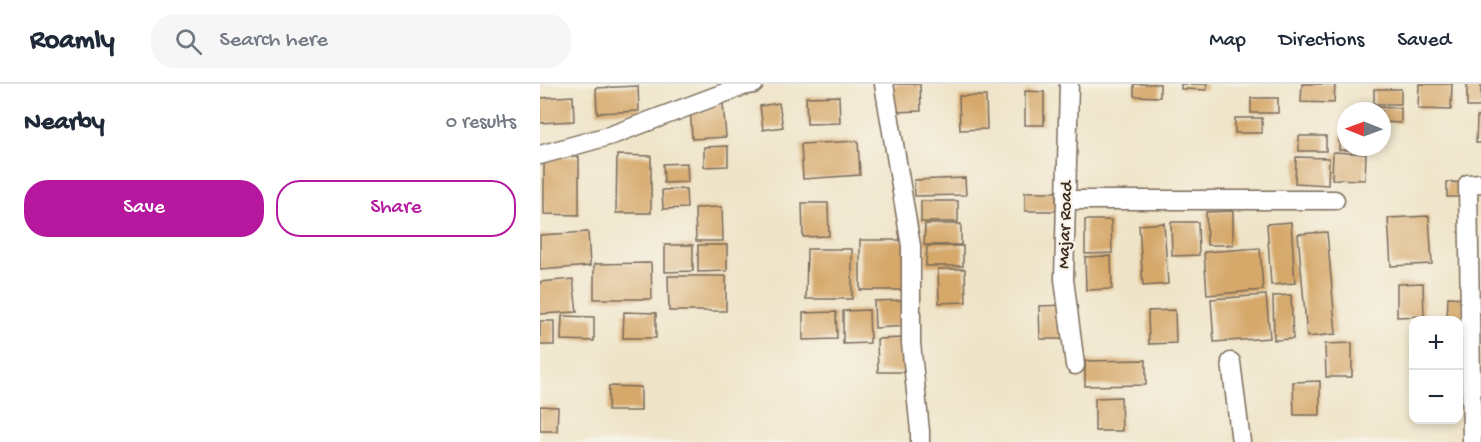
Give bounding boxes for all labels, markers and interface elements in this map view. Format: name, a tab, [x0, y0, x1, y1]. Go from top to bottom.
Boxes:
search box	[151, 14, 571, 68]
text: Roamly	[30, 25, 115, 58]
icon: search	[172, 25, 205, 58]
text: Search here	[220, 28, 328, 54]
text: Map	[1209, 29, 1246, 54]
text: Directions	[1279, 29, 1364, 54]
text: Saved	[1397, 29, 1451, 54]
north arrow	[1337, 102, 1391, 156]
text: Nearby	[24, 108, 105, 139]
text: 0 results	[446, 112, 516, 135]
street label: Majar Road	[1054, 179, 1078, 269]
button: Save	[24, 180, 264, 237]
button: Share	[276, 180, 516, 237]
map controls	[1409, 316, 1463, 424]
button: +	[1409, 316, 1463, 370]
button: −	[1409, 370, 1463, 424]

